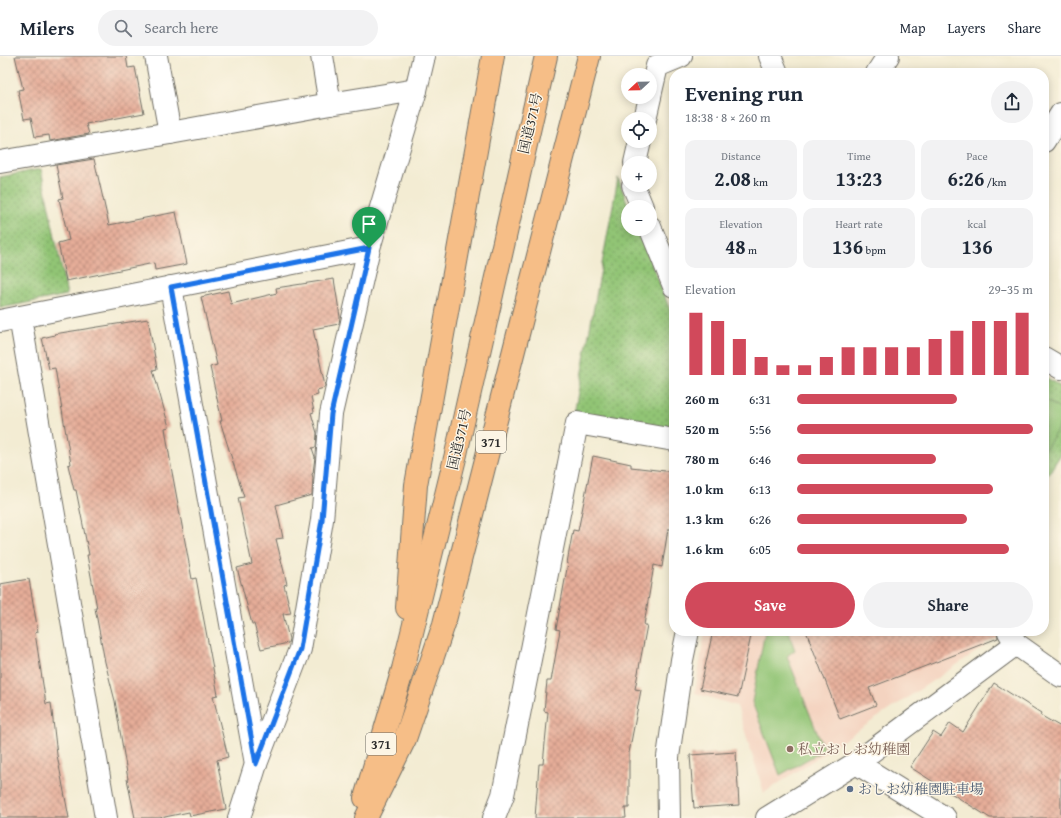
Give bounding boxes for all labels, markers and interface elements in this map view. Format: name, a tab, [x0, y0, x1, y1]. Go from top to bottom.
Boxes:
search box	[98, 10, 378, 46]
text: Milers	[20, 14, 74, 42]
icon: search	[112, 17, 134, 39]
text: Search here	[144, 17, 218, 38]
text: Map	[900, 18, 926, 38]
text: Layers	[948, 18, 986, 38]
text: Share	[1008, 18, 1041, 38]
north arrow	[621, 68, 657, 104]
map controls	[621, 68, 657, 236]
text: Evening run	[685, 77, 803, 109]
button: share	[991, 81, 1033, 123]
street label: 国道371号	[513, 90, 547, 156]
text: 18:38 · 8 × 260 m	[685, 108, 771, 127]
button: locate	[621, 112, 657, 148]
text: Distance	[721, 148, 761, 164]
text: Time	[847, 148, 871, 164]
text: Pace	[966, 148, 988, 164]
button: +	[621, 156, 657, 192]
text: 2.08	[714, 164, 751, 193]
text: 13:23	[835, 164, 883, 193]
text: 6:26	[948, 164, 984, 193]
text: km	[751, 174, 768, 190]
text: /km	[984, 174, 1006, 190]
button: −	[621, 200, 657, 236]
pin	[352, 207, 386, 248]
icon: arrive	[358, 213, 380, 235]
text: Elevation	[719, 216, 763, 232]
text: Heart rate	[835, 216, 883, 232]
text: kcal	[968, 216, 986, 232]
text: 48	[725, 232, 746, 261]
text: 136	[832, 232, 863, 261]
text: 136	[961, 232, 993, 261]
text: m	[746, 242, 757, 258]
text: bpm	[863, 242, 886, 258]
text: Elevation	[685, 280, 736, 299]
text: 29–35 m	[988, 280, 1033, 299]
text: 260 m	[685, 390, 719, 409]
text: 6:31	[749, 390, 771, 409]
street label: 国道371号	[442, 406, 476, 472]
text: 520 m	[685, 420, 719, 439]
text: 5:56	[749, 420, 771, 439]
road number: 371	[476, 431, 506, 453]
text: 780 m	[685, 450, 719, 469]
text: 6:46	[749, 450, 771, 469]
text: 1.0 km	[685, 480, 724, 499]
text: 6:13	[749, 480, 771, 499]
text: 1.3 km	[685, 510, 724, 529]
text: 6:26	[749, 510, 771, 529]
text: 1.6 km	[685, 540, 724, 559]
text: 6:05	[749, 540, 771, 559]
button: Save	[685, 582, 855, 628]
button: Share	[863, 582, 1033, 628]
road number: 371	[366, 733, 396, 755]
place label: 私立おしお幼稚園	[798, 739, 910, 759]
marker: 私立おしお幼稚園	[785, 744, 795, 754]
place label: おしお幼稚園駐車場	[858, 779, 984, 799]
marker: おしお幼稚園駐車場	[845, 784, 855, 794]

